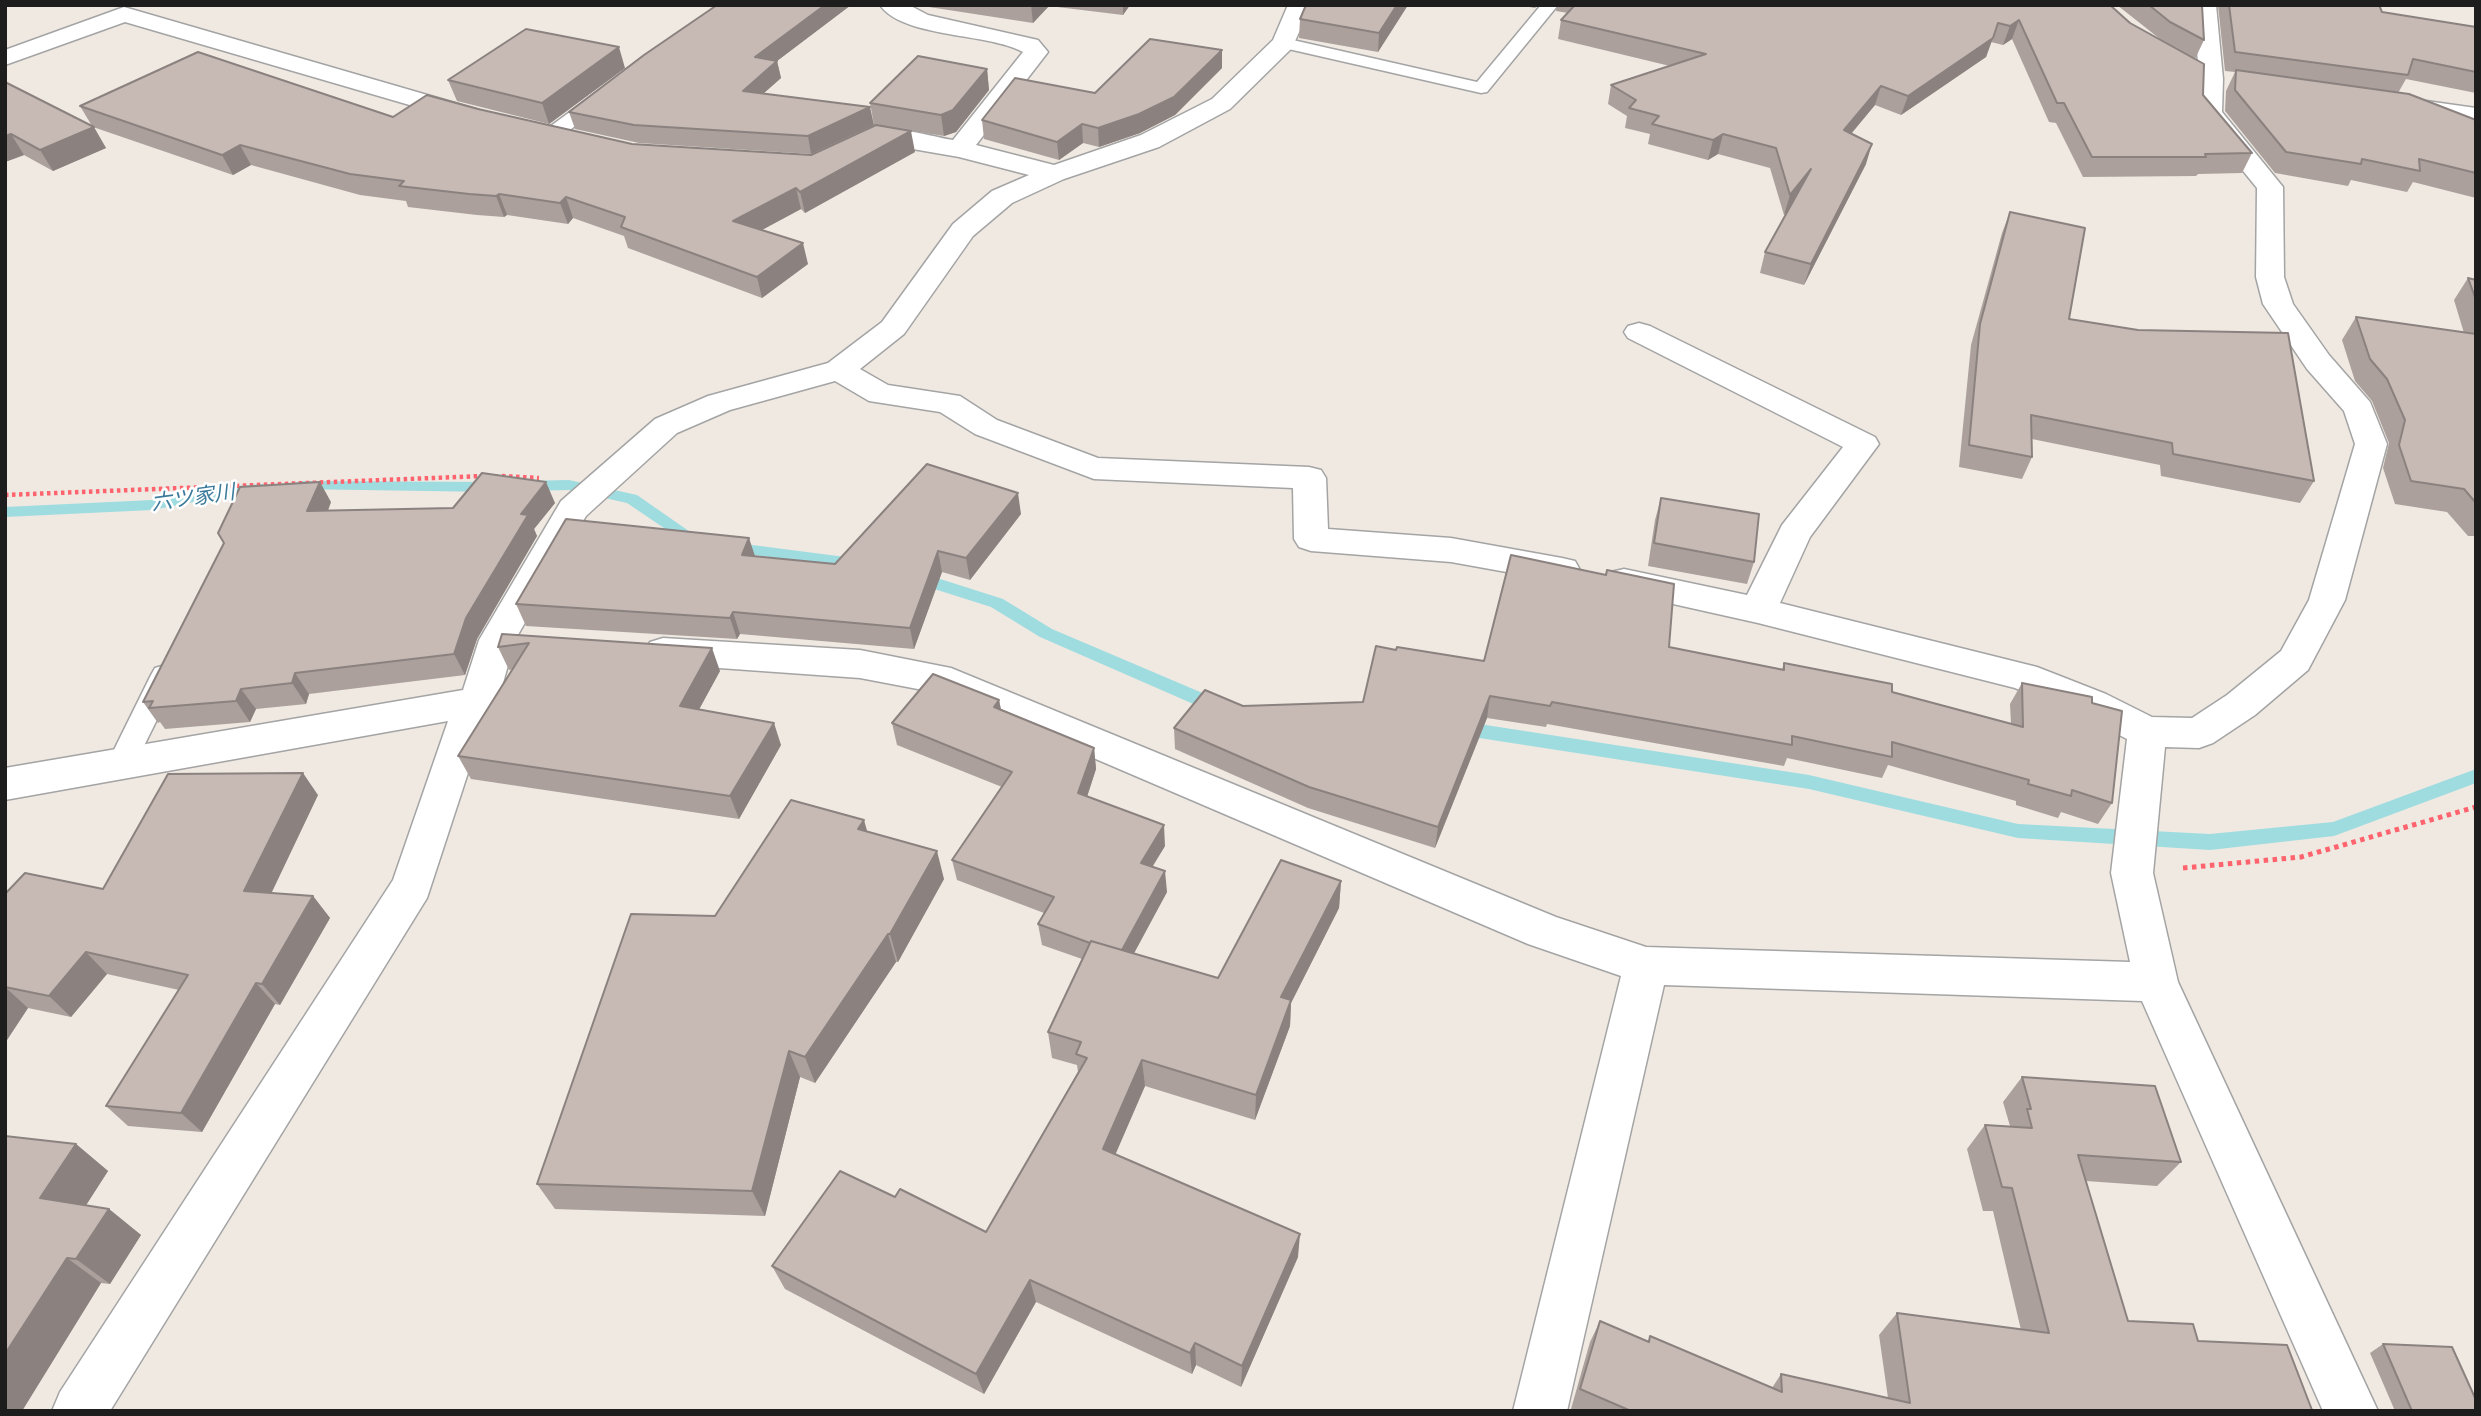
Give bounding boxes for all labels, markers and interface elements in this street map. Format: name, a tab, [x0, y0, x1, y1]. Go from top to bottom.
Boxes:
water label: 六ツ家川	[150, 480, 236, 516]

